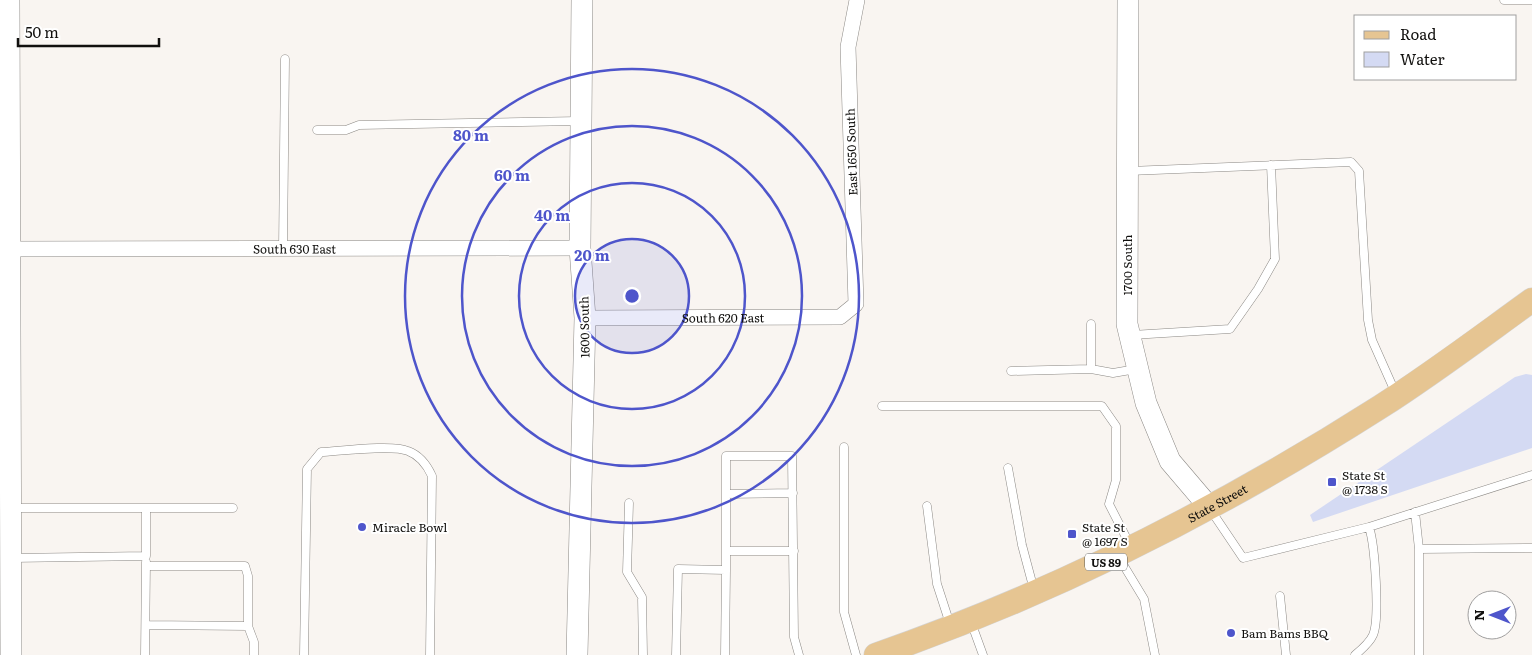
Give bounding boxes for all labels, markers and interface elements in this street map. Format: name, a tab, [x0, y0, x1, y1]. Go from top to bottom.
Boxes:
scale bar	[18, 15, 159, 47]
legend	[1354, 15, 1517, 80]
text: 50 m	[25, 20, 59, 43]
text: Road	[1400, 22, 1436, 45]
text: Water	[1400, 47, 1445, 70]
street label: East 1650 South	[840, 108, 862, 196]
text: 80 m	[453, 123, 489, 146]
text: 60 m	[494, 163, 530, 186]
text: 40 m	[534, 203, 570, 226]
street label: 1700 South	[1118, 234, 1136, 296]
street label: South 630 East	[253, 239, 336, 258]
text: 20 m	[574, 243, 610, 266]
centre of rings	[623, 287, 641, 305]
street label: 1600 South	[574, 296, 594, 358]
street label: South 620 East	[682, 308, 765, 327]
place label: State St @ 1738 S	[1342, 466, 1388, 498]
marker: State St @ 1738 S	[1326, 476, 1338, 488]
street label: State Street	[1184, 479, 1251, 527]
place label: Miracle Bowl	[372, 518, 447, 536]
place label: State St @ 1697 S	[1082, 518, 1128, 550]
marker: Miracle Bowl	[356, 521, 368, 533]
marker: State St @ 1697 S	[1066, 528, 1078, 540]
road number: US 89	[1085, 554, 1127, 570]
north arrow	[1467, 590, 1517, 640]
text: N	[1468, 609, 1488, 621]
place label: Bam Bams BBQ	[1241, 624, 1330, 642]
marker: Bam Bams BBQ	[1225, 627, 1237, 639]

